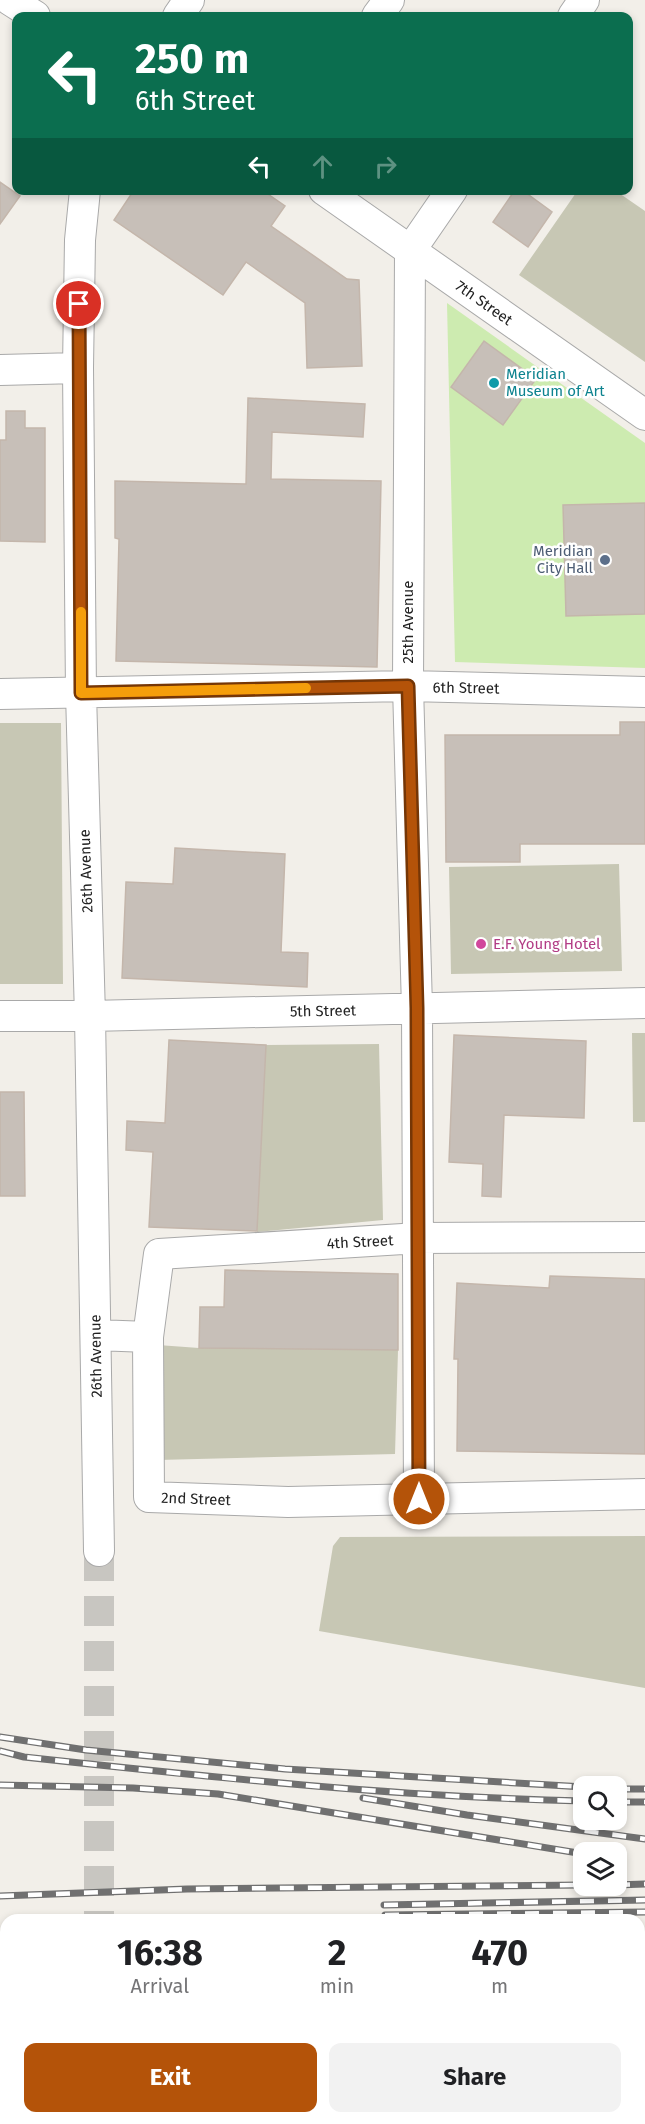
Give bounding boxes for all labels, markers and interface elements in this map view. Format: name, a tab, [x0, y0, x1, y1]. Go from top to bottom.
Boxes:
text: 250 m	[135, 34, 249, 84]
icon: left	[36, 36, 114, 114]
text: 6th Street	[135, 85, 255, 117]
icon: left	[243, 150, 276, 183]
icon: ahead	[306, 150, 339, 183]
icon: right	[369, 150, 402, 183]
street label: 7th Street	[452, 277, 516, 329]
pin	[53, 278, 104, 329]
icon: arrive	[62, 287, 95, 320]
place label: Meridian Museum of Art	[506, 365, 605, 400]
marker: Meridian Museum of Art	[487, 376, 501, 390]
place label: Meridian City Hall	[533, 542, 594, 577]
marker: Meridian City Hall	[598, 553, 612, 567]
street label: 25th Avenue	[399, 581, 417, 663]
street label: 6th Street	[432, 678, 500, 698]
street label: 26th Avenue	[76, 829, 96, 913]
place label: E.F. Young Hotel	[493, 935, 601, 953]
marker: E.F. Young Hotel	[474, 937, 488, 951]
street label: 5th Street	[290, 1001, 357, 1021]
street label: 4th Street	[326, 1231, 394, 1253]
street label: 26th Avenue	[86, 1314, 106, 1398]
position arrow	[387, 1467, 451, 1531]
street label: 2nd Street	[161, 1489, 232, 1509]
map controls	[573, 1776, 627, 1896]
button: search	[573, 1776, 627, 1830]
button: layers	[573, 1842, 627, 1896]
text: 16:38	[117, 1931, 203, 1975]
text: 2	[328, 1931, 346, 1975]
text: 470	[471, 1931, 528, 1975]
text: Arrival	[131, 1974, 189, 1998]
text: min	[320, 1974, 354, 1998]
text: m	[491, 1974, 508, 1998]
button: Exit	[24, 2043, 317, 2112]
button: Share	[329, 2043, 621, 2112]

